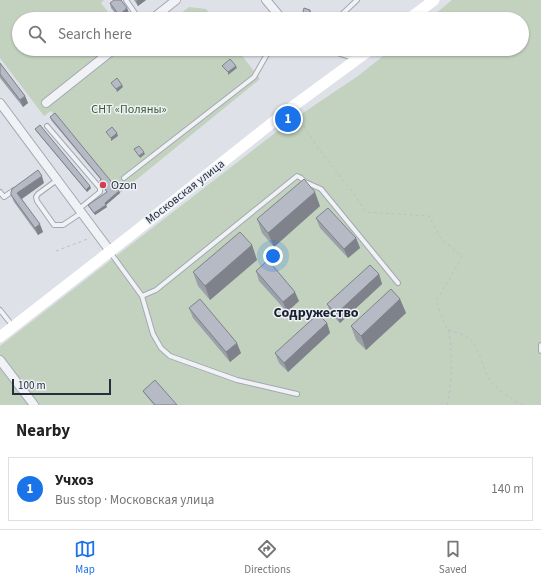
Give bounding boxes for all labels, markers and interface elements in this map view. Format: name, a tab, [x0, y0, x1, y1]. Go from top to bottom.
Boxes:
search box	[12, 12, 529, 56]
icon: search	[26, 23, 48, 45]
text: Search here	[58, 24, 132, 45]
park label: СНТ «Поляны»	[91, 101, 167, 118]
pin: 1	[275, 104, 301, 134]
street label: Московская улица	[142, 156, 228, 228]
place label: Ozon	[111, 177, 137, 194]
marker: Ozon	[98, 180, 108, 190]
your location	[263, 246, 283, 266]
district label: Содружество	[273, 303, 359, 323]
scale bar	[12, 377, 111, 396]
text: 100 m	[18, 378, 46, 393]
text: Nearby	[16, 419, 70, 443]
text: Учхоз	[55, 470, 94, 491]
text: 1	[27, 480, 33, 498]
text: 140 m	[491, 480, 524, 498]
text: Bus stop · Московская улица	[55, 491, 214, 509]
tab: Map	[74, 538, 96, 577]
tab: Directions	[244, 538, 291, 577]
tab: Saved	[439, 538, 467, 577]

